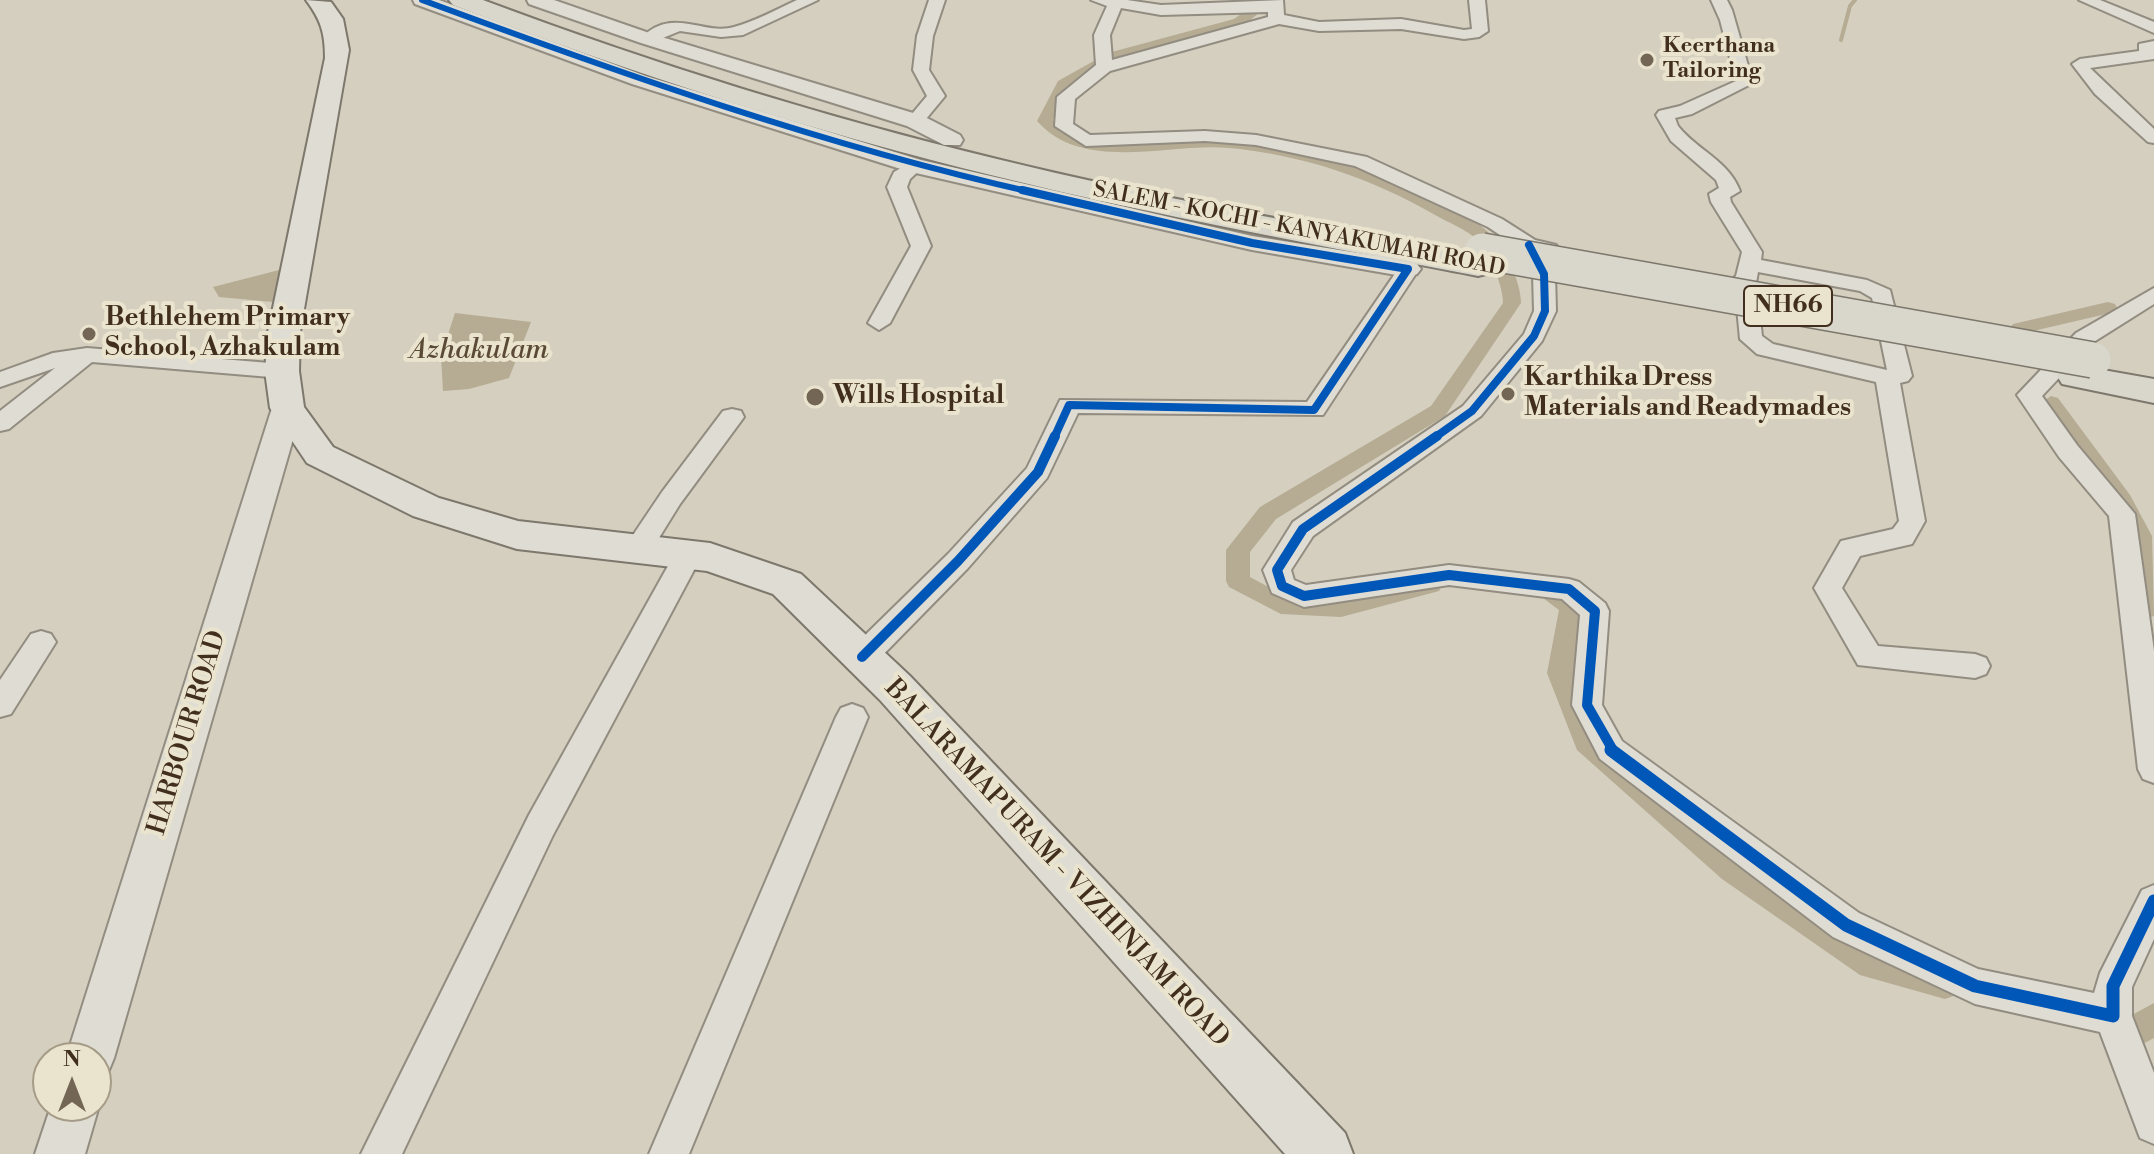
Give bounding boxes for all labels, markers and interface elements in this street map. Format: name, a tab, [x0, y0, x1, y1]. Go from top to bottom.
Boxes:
place label: Keerthana Tailoring	[1663, 34, 1775, 86]
marker: Keerthana Tailoring	[1638, 51, 1656, 69]
street label: SALEM - KOCHI - KANYAKUMARI ROAD	[1091, 177, 1507, 283]
road number: NH66	[1744, 286, 1832, 326]
place label: Bethlehem Primary School, Azhakulam	[105, 303, 350, 364]
marker: Bethlehem Primary School, Azhakulam	[80, 325, 98, 343]
water label: Azhakulam	[410, 334, 548, 368]
place label: Karthika Dress Materials and Readymades	[1524, 363, 1851, 424]
place label: Wills Hospital	[833, 381, 1004, 413]
marker: Karthika Dress Materials and Readymades	[1499, 385, 1517, 403]
marker: Wills Hospital	[804, 386, 826, 408]
street label: HARBOUR ROAD	[142, 627, 234, 839]
street label: BALARAMAPURAM - VIZHINJAM ROAD	[877, 674, 1235, 1054]
north arrow	[32, 1042, 112, 1122]
text: N	[63, 1046, 81, 1073]

